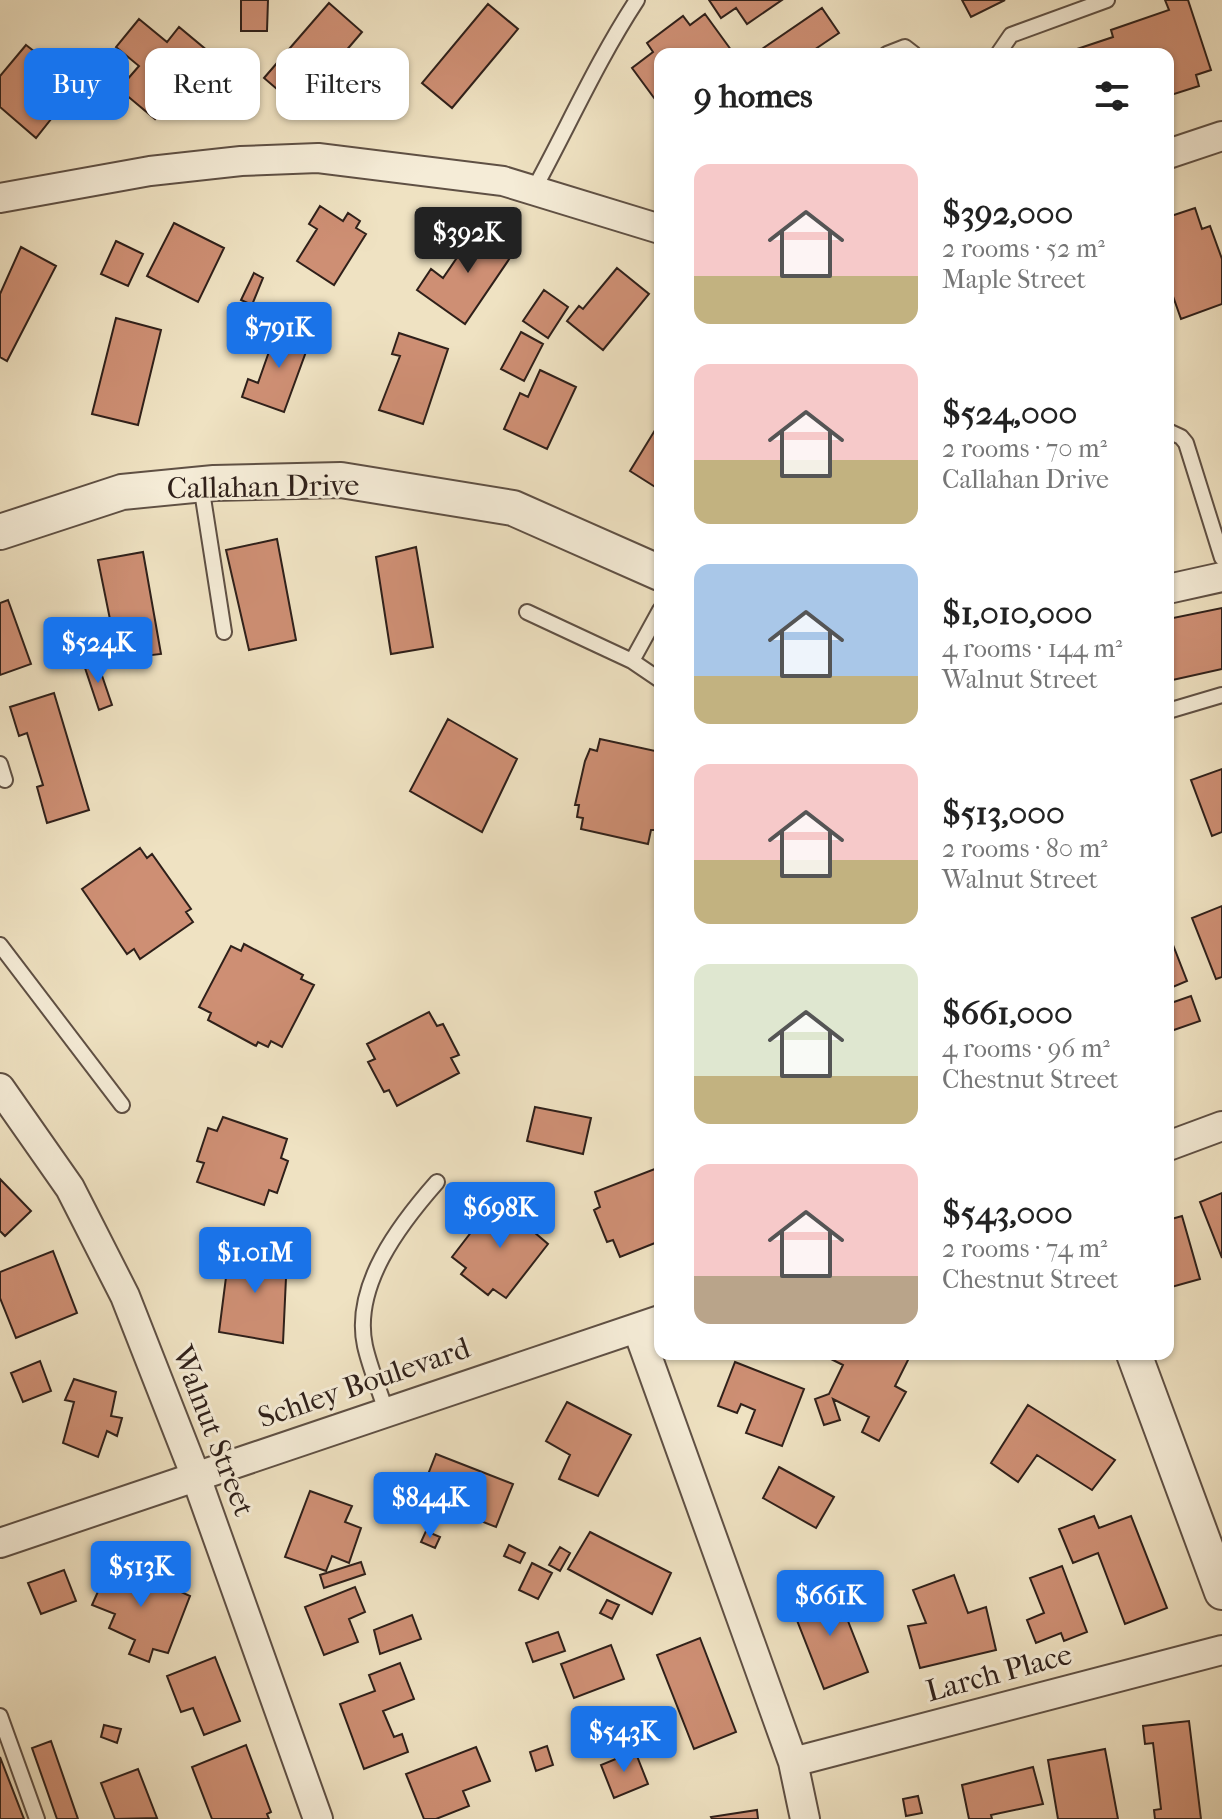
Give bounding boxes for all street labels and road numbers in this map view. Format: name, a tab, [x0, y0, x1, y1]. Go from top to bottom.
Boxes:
street label: Callahan Drive	[166, 468, 360, 506]
street label: Schley Boulevard	[253, 1330, 475, 1436]
street label: Walnut Street	[164, 1340, 262, 1521]
street label: Larch Place	[922, 1637, 1076, 1709]

